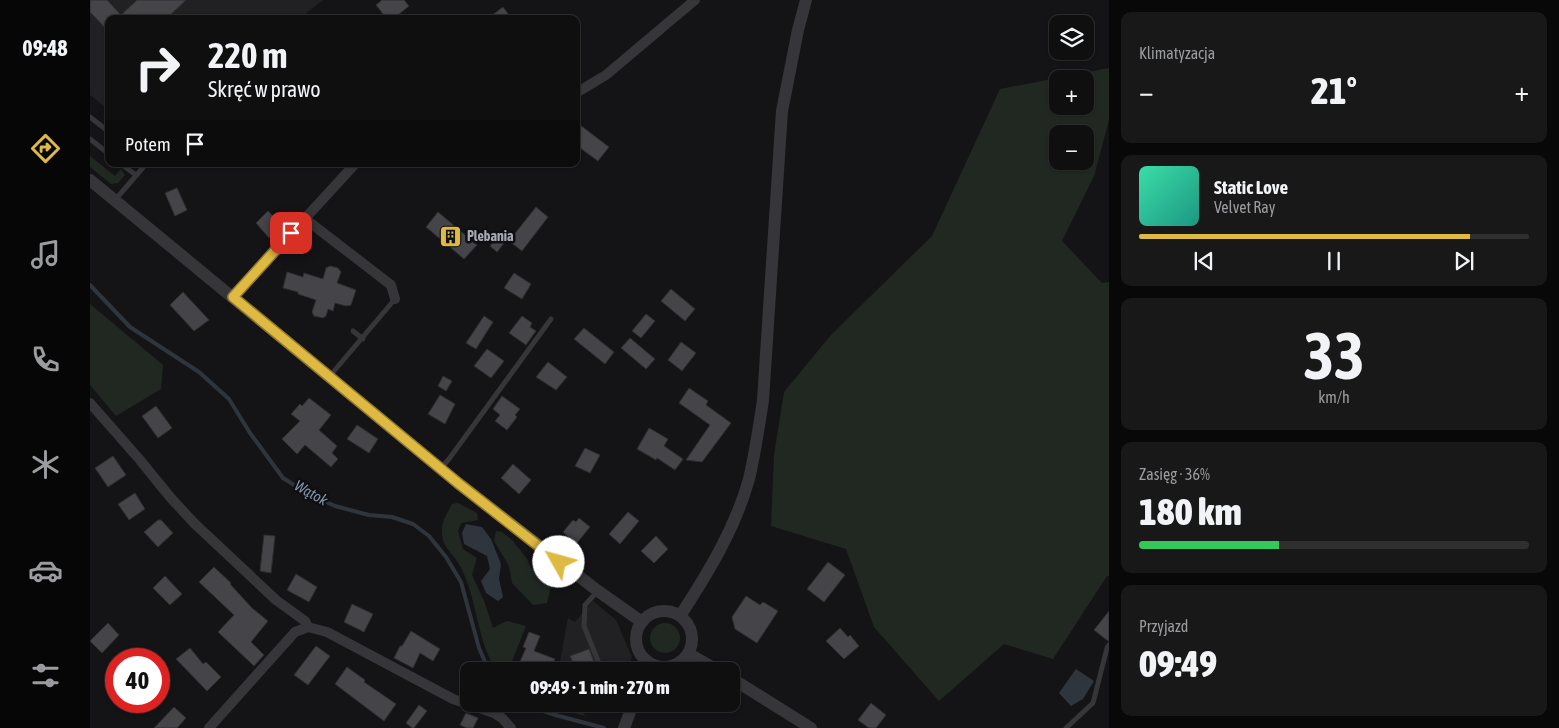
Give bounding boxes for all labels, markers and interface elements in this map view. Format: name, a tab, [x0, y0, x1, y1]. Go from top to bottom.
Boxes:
map controls	[1049, 15, 1094, 170]
button: layers	[1049, 15, 1094, 60]
text: 09:48	[22, 35, 68, 61]
icon: right	[125, 35, 190, 100]
text: 220 m	[208, 35, 287, 75]
text: Klimatyzacja	[1139, 44, 1215, 62]
text: 21°	[1311, 69, 1357, 112]
button: +	[1049, 70, 1094, 115]
text: −	[1139, 75, 1154, 107]
text: +	[1514, 75, 1529, 107]
text: Skręć w prawo	[208, 76, 321, 102]
button: −	[1049, 125, 1094, 170]
icon: arrive	[181, 130, 209, 158]
icon: directions	[28, 131, 63, 166]
text: Potem	[125, 133, 171, 155]
text: Static Love	[1214, 176, 1288, 198]
text: Velvet Ray	[1214, 198, 1275, 216]
pin	[270, 212, 312, 254]
icon: arrive	[277, 219, 305, 247]
building icon: Plebania	[439, 224, 463, 248]
place label: Plebania	[467, 228, 514, 244]
icon: music	[28, 237, 63, 272]
icon: previous	[1190, 247, 1218, 275]
icon: pause	[1320, 247, 1348, 275]
icon: next	[1450, 247, 1478, 275]
text: 33	[1303, 318, 1365, 393]
icon: phone	[28, 342, 63, 377]
text: km/h	[1318, 388, 1350, 406]
icon: climate	[28, 447, 63, 482]
text: Zasięg · 36%	[1139, 465, 1210, 483]
water label: Wątok	[292, 477, 331, 509]
text: 180 km	[1139, 490, 1242, 533]
position arrow	[532, 535, 584, 587]
icon: car	[28, 553, 63, 588]
text: Przyjazd	[1139, 617, 1188, 635]
text: 09:49	[1139, 642, 1217, 685]
speed limit sign: 40	[105, 648, 170, 713]
icon: filters	[28, 658, 63, 693]
text: 09:49 · 1 min · 270 m	[530, 676, 670, 698]

